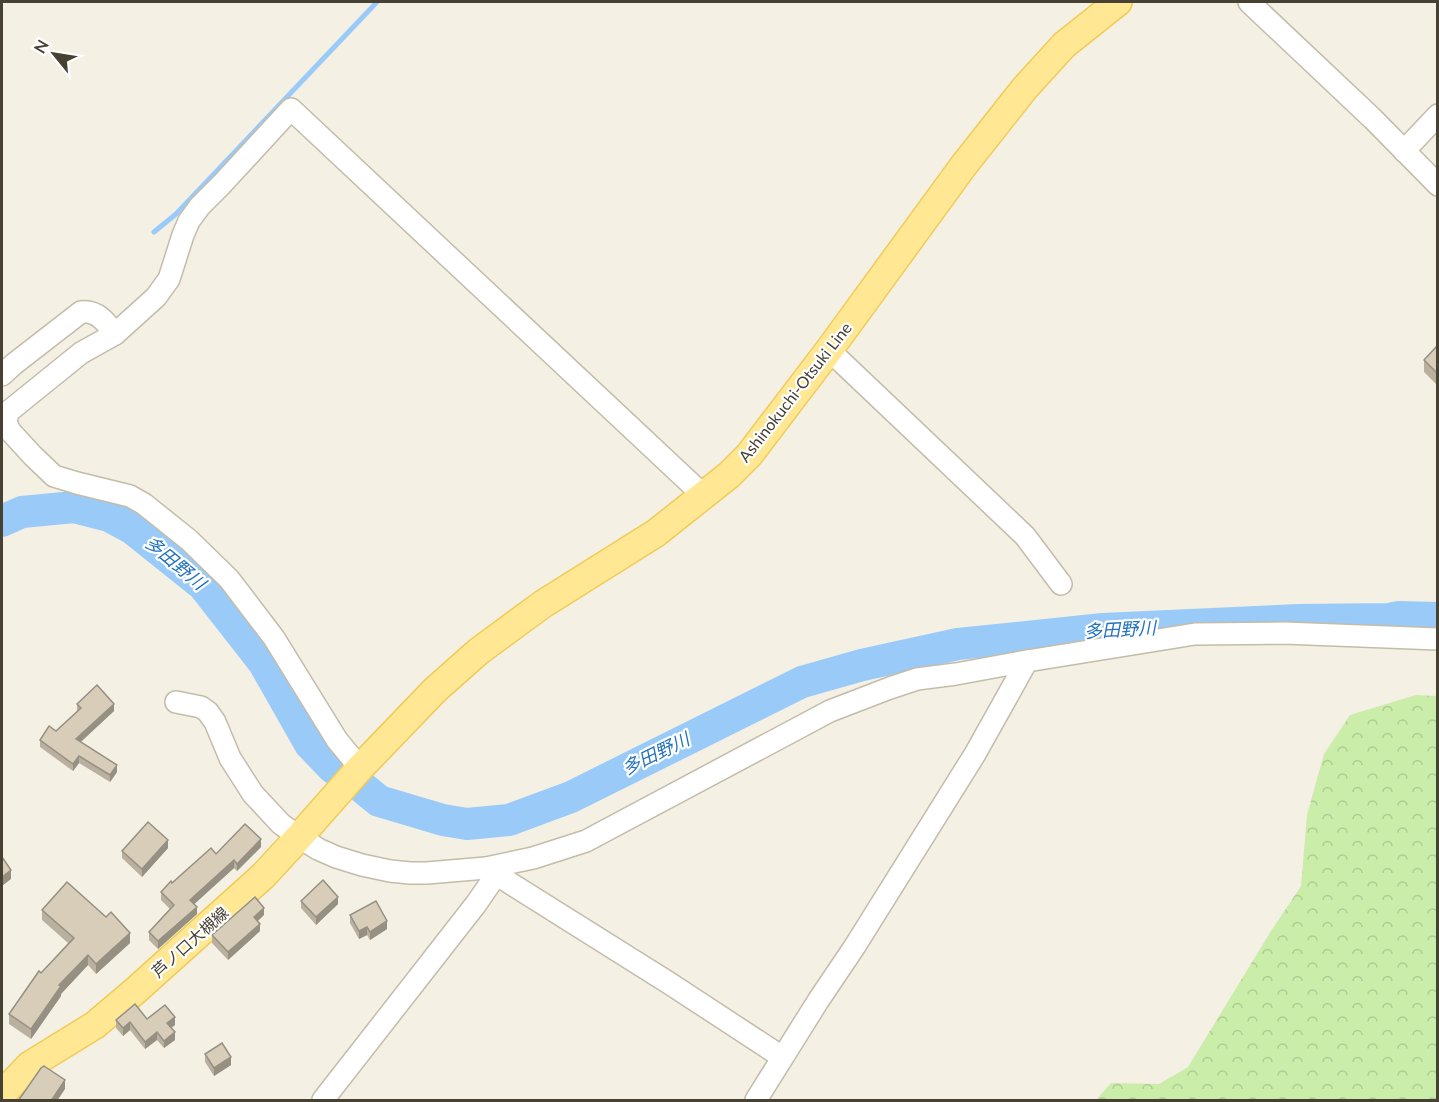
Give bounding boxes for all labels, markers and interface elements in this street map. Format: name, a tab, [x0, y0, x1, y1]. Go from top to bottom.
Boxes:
north arrow	[24, 24, 84, 84]
text: N	[29, 36, 52, 56]
street label: Ashinokuchi-Otsuki Line	[734, 318, 855, 465]
water label: 多田野川	[141, 531, 212, 595]
water label: 多田野川	[1083, 616, 1158, 642]
water label: 多田野川	[618, 727, 695, 779]
street label: 芦ノ口大槻線	[148, 902, 232, 981]

